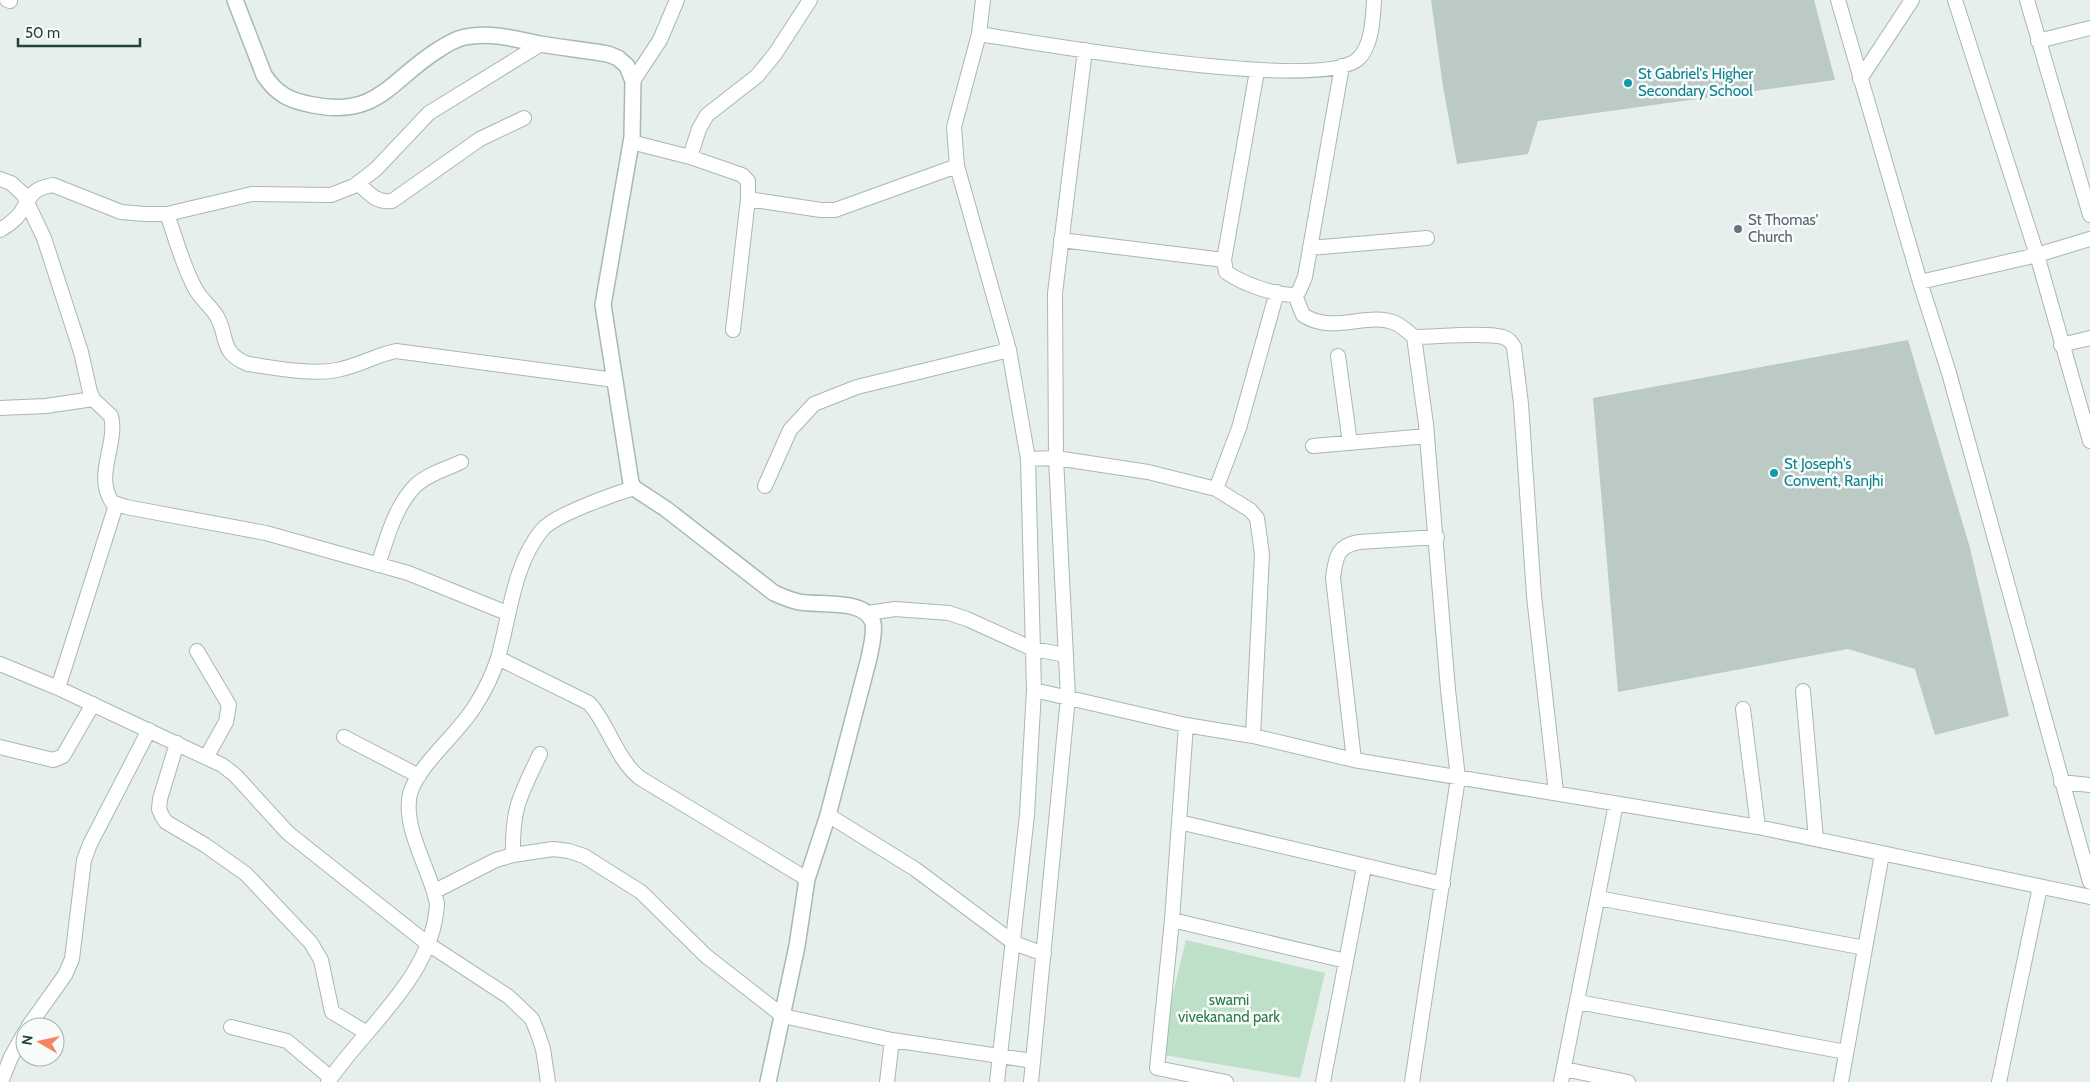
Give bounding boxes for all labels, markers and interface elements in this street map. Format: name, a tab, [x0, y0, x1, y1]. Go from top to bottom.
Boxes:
scale bar	[18, 15, 140, 47]
text: 50 m	[25, 24, 60, 42]
place label: St Gabriel's Higher Secondary School	[1638, 65, 1753, 100]
marker: St Gabriel's Higher Secondary School	[1622, 77, 1634, 89]
place label: St Thomas' Church	[1748, 211, 1819, 246]
marker: St Thomas' Church	[1732, 223, 1744, 235]
place label: St Joseph's Convent, Ranjhi	[1784, 455, 1883, 490]
marker: St Joseph's Convent, Ranjhi	[1768, 467, 1780, 479]
park label: swami vivekanand park	[1178, 991, 1280, 1026]
north arrow	[15, 1017, 65, 1067]
text: N	[17, 1034, 37, 1046]

